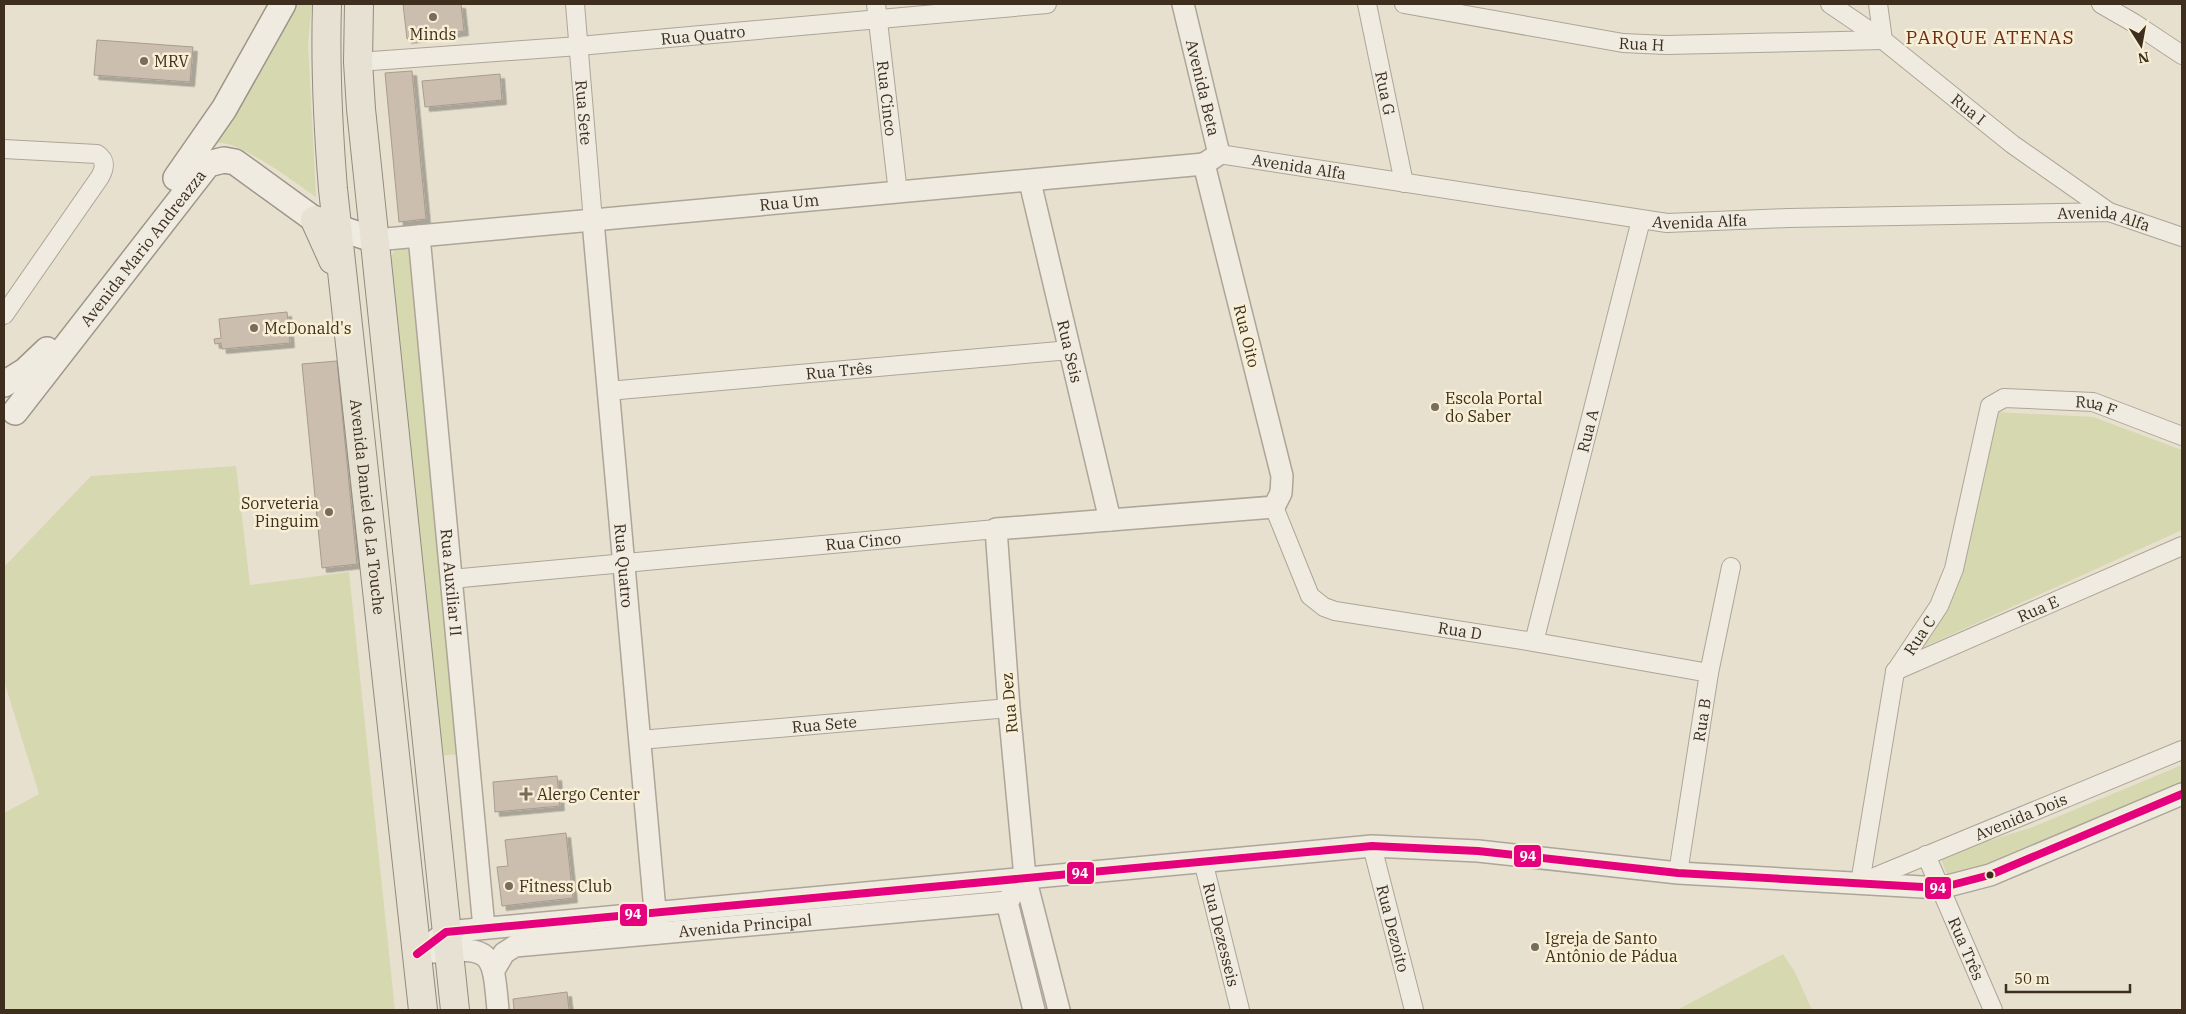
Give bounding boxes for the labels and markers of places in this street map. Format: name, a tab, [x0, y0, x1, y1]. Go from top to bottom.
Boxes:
marker: Minds	[427, 11, 439, 23]
place label: Minds	[410, 24, 456, 44]
place label: MRV	[154, 51, 189, 71]
marker: MRV	[138, 55, 150, 67]
place label: McDonald's	[264, 318, 352, 338]
marker: McDonald's	[248, 322, 260, 334]
place label: Escola Portal do Saber	[1445, 388, 1543, 426]
marker: Escola Portal do Saber	[1429, 401, 1441, 413]
place label: Sorveteria Pinguim	[241, 493, 319, 531]
marker: Sorveteria Pinguim	[323, 506, 335, 518]
place label: Alergo Center	[537, 784, 640, 804]
marker: Alergo Center	[519, 787, 533, 801]
unlabelled marker	[1985, 870, 1995, 880]
place label: Fitness Club	[519, 876, 612, 896]
marker: Fitness Club	[503, 880, 515, 892]
place label: Igreja de Santo Antônio de Pádua	[1545, 928, 1678, 966]
marker: Igreja de Santo Antônio de Pádua	[1529, 941, 1541, 953]

